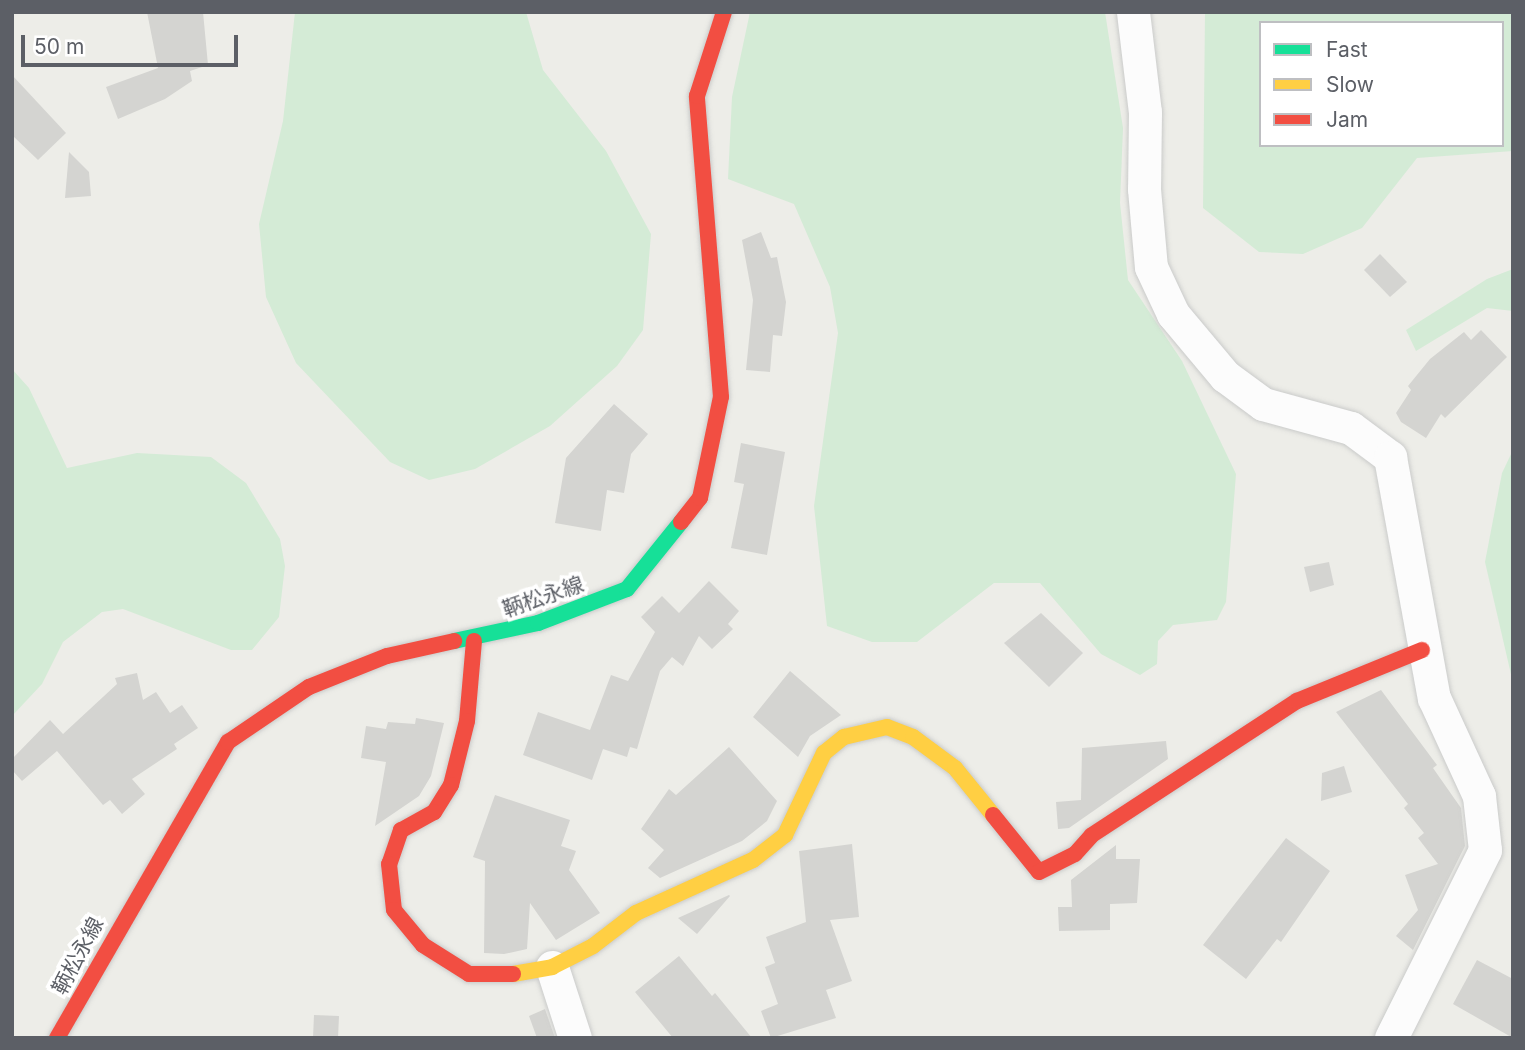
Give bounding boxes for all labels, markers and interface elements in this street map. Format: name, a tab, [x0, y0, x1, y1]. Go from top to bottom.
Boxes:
scale bar	[24, 21, 242, 65]
legend	[1259, 21, 1504, 147]
text: 50 m	[34, 34, 84, 59]
text: Fast	[1326, 37, 1368, 62]
text: Slow	[1326, 72, 1374, 97]
text: Jam	[1326, 107, 1368, 132]
street label: 鞆松永線	[499, 571, 587, 623]
street label: 鞆松永線	[47, 913, 109, 999]

